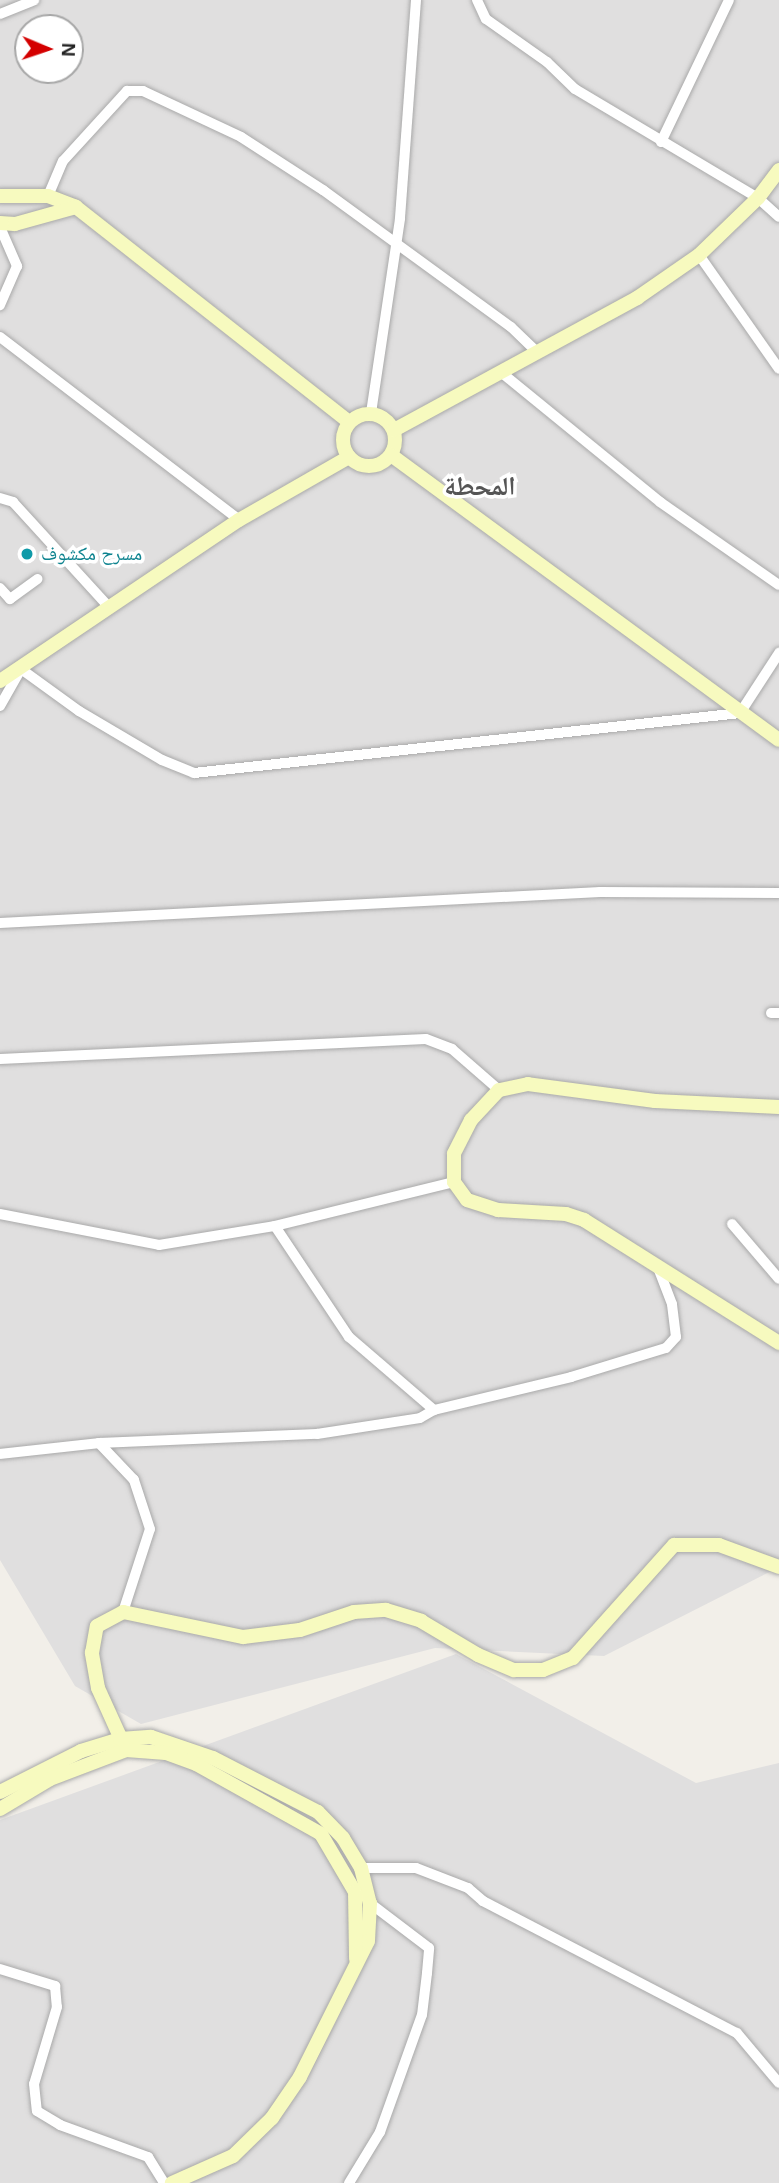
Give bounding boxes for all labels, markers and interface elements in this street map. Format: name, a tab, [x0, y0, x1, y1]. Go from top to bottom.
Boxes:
north arrow	[14, 14, 84, 84]
text: N	[58, 42, 79, 57]
district label: المحطة	[444, 471, 516, 503]
place label: مسرح مكشوف	[41, 543, 142, 565]
marker: مسرح مكشوف	[19, 546, 35, 562]

